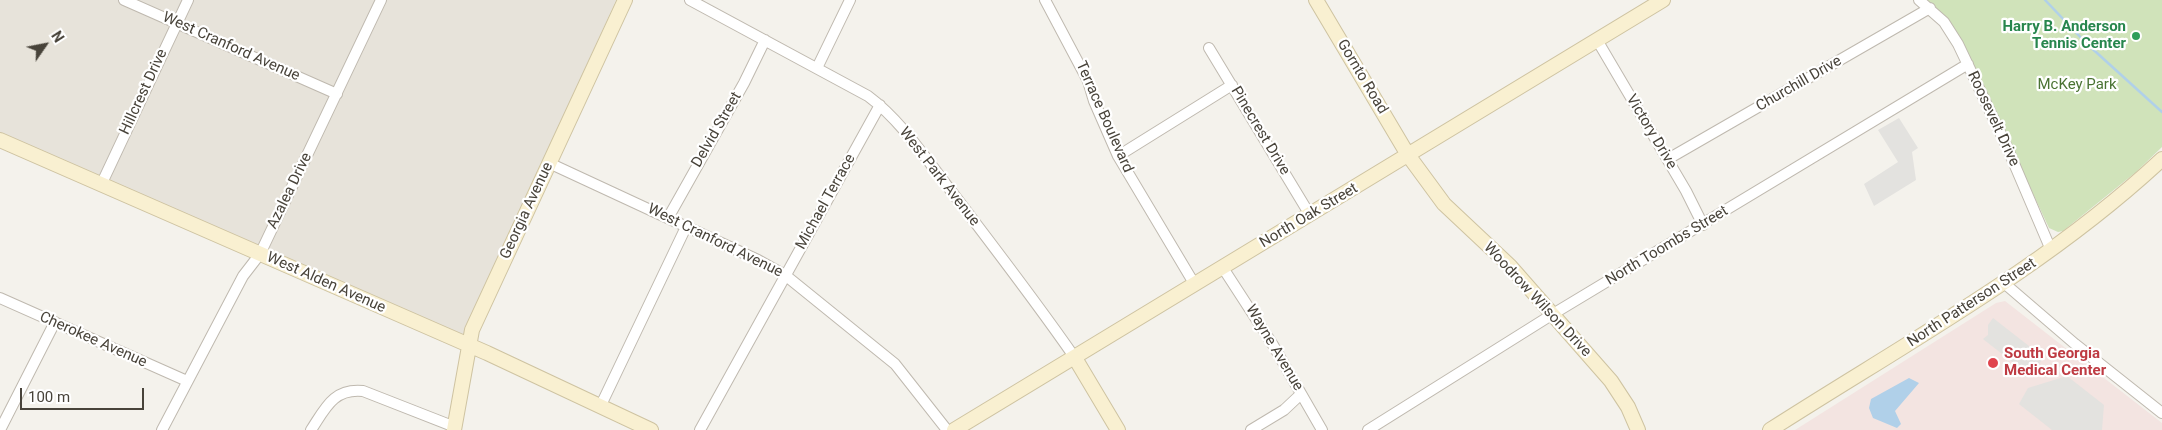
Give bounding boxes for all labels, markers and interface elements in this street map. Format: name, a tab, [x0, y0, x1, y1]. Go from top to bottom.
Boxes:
street label: West Cranford Avenue	[160, 9, 302, 85]
place label: Harry B. Anderson Tennis Center	[2002, 18, 2126, 53]
north arrow	[20, 20, 70, 70]
text: N	[48, 28, 67, 45]
marker: Harry B. Anderson Tennis Center	[2130, 30, 2142, 42]
street label: Gornto Road	[1333, 37, 1391, 117]
street label: Hillcrest Drive	[116, 46, 172, 138]
street label: Churchill Drive	[1753, 52, 1845, 116]
street label: Terrace Boulevard	[1071, 58, 1137, 176]
street label: Roosevelt Drive	[1963, 68, 2023, 170]
park label: McKey Park	[2037, 76, 2117, 94]
street label: Pinecrest Drive	[1226, 83, 1294, 179]
street label: Delvid Street	[688, 89, 746, 171]
street label: Victory Drive	[1622, 91, 1680, 173]
street label: West Park Avenue	[895, 124, 983, 230]
street label: Azalea Drive	[264, 150, 316, 232]
street label: Michael Terrace	[792, 151, 860, 253]
street label: Georgia Avenue	[497, 160, 557, 262]
street label: North Oak Street	[1257, 180, 1361, 252]
street label: West Cranford Avenue	[644, 200, 786, 282]
street label: North Toombs Street	[1603, 202, 1731, 290]
street label: Woodrow Wilson Drive	[1479, 239, 1595, 361]
street label: West Alden Avenue	[264, 249, 388, 317]
street label: North Patterson Street	[1904, 255, 2040, 351]
street label: Wayne Avenue	[1241, 302, 1307, 394]
street label: Cherokee Avenue	[37, 308, 149, 372]
place label: South Georgia Medical Center	[2004, 345, 2106, 380]
marker: South Georgia Medical Center	[1986, 356, 2000, 370]
scale bar	[22, 378, 146, 410]
text: 100 m	[28, 388, 70, 406]

